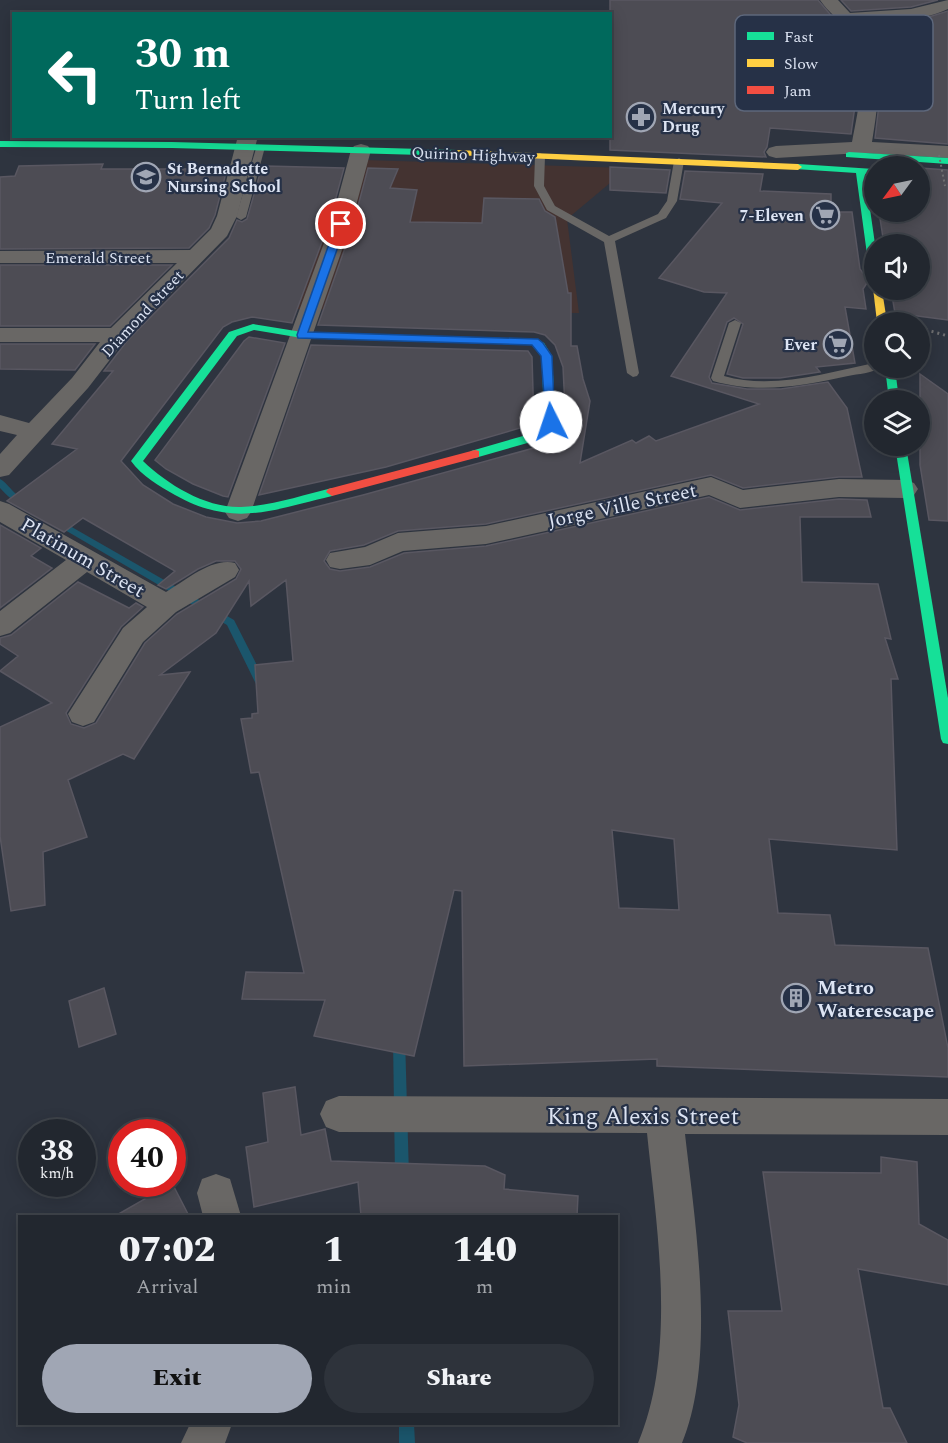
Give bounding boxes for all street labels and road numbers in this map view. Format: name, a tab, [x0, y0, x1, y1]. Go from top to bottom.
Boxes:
street label: Quirino Highway	[411, 141, 536, 169]
street label: Emerald Street	[45, 246, 151, 270]
street label: Diamond Street	[96, 264, 190, 363]
street label: Jorge Ville Street	[545, 476, 699, 536]
street label: Platinum Street	[15, 510, 150, 606]
street label: King Alexis Street	[547, 1099, 739, 1135]

